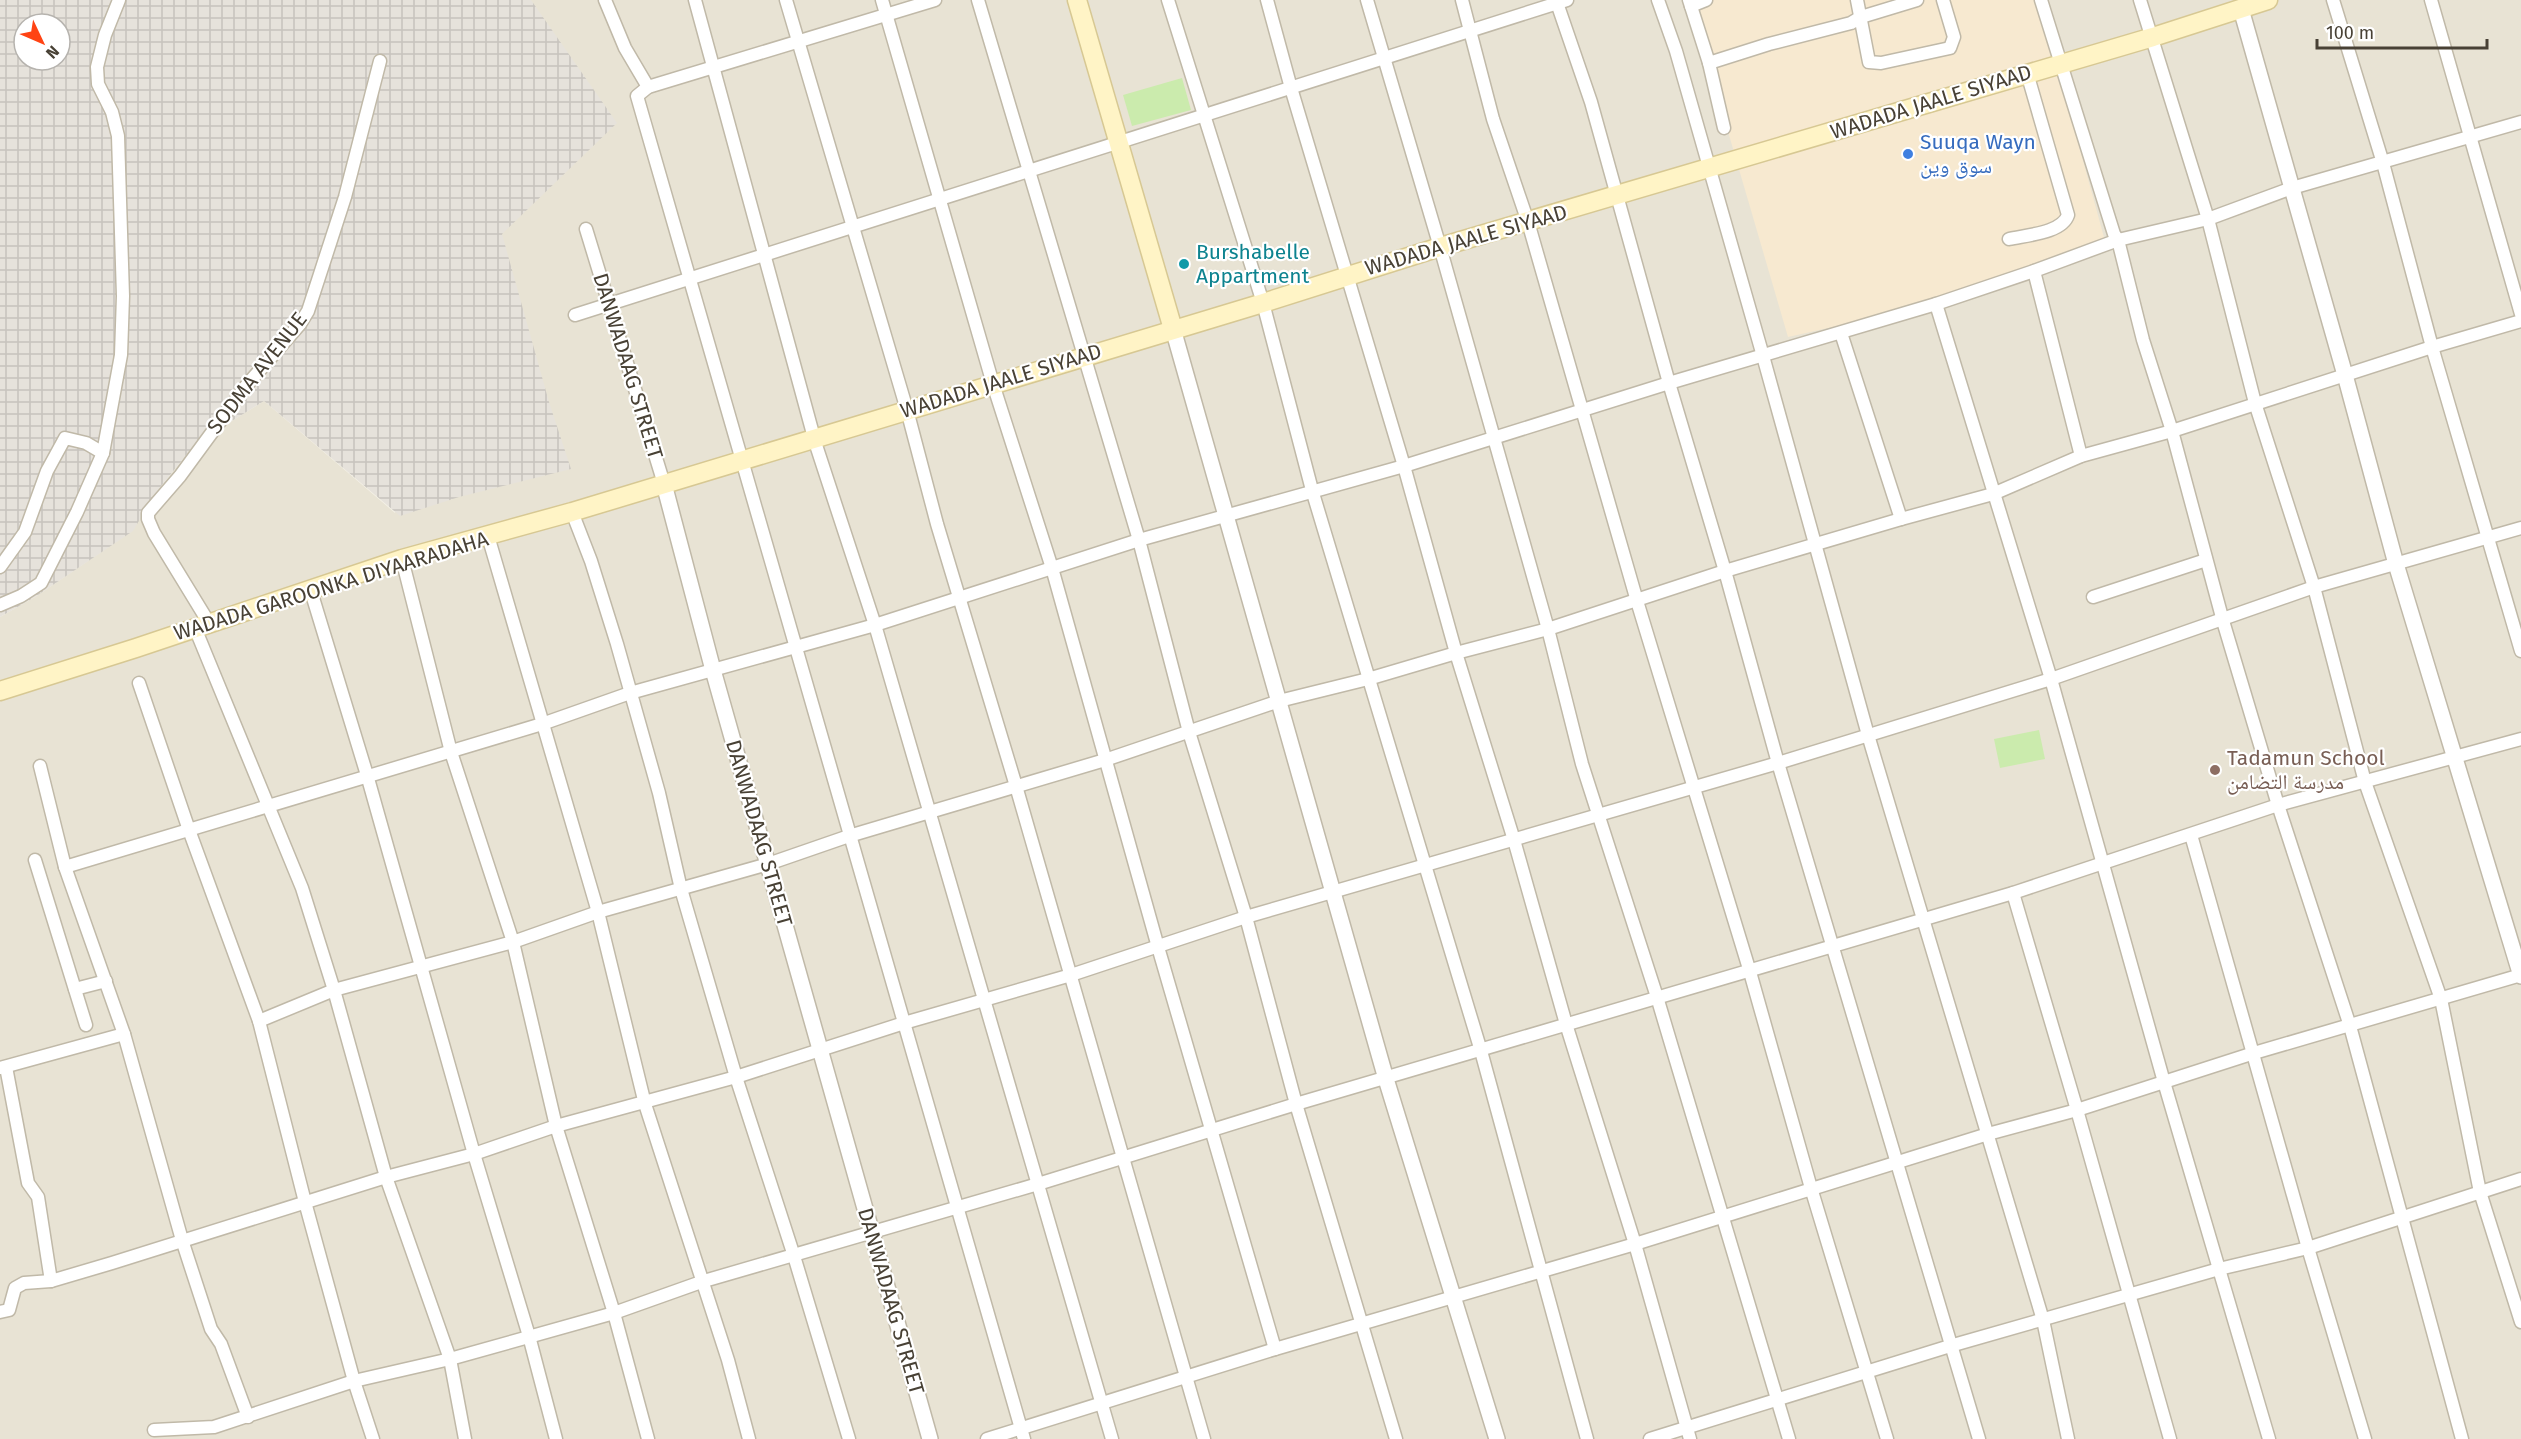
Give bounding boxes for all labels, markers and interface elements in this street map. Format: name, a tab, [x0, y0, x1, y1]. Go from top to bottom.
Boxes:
north arrow	[12, 12, 72, 72]
scale bar	[2317, 12, 2486, 50]
text: 100 m	[2326, 22, 2374, 44]
text: N	[42, 42, 63, 62]
street label: WADADA JAALE SIYAAD	[1827, 59, 2035, 145]
place label: Suuqa Wayn سوق وين	[1920, 129, 2036, 179]
marker: Suuqa Wayn سوق وين	[1901, 147, 1915, 161]
street label: WADADA JAALE SIYAAD	[1362, 199, 1570, 281]
place label: Burshabelle Appartment	[1196, 239, 1310, 289]
marker: Burshabelle Appartment	[1177, 257, 1191, 271]
street label: DANWADAAG STREET	[587, 270, 669, 462]
street label: SODMA AVENUE	[201, 307, 313, 439]
street label: WADADA JAALE SIYAAD	[897, 338, 1105, 424]
street label: WADADA GAROONKA DIYAARADAHA	[171, 526, 491, 646]
street label: DANWADAAG STREET	[720, 737, 798, 929]
place label: Tadamun School مدرسة التضامن	[2227, 745, 2385, 795]
marker: Tadamun School مدرسة التضامن	[2208, 763, 2222, 777]
street label: DANWADAAG STREET	[852, 1205, 930, 1397]

